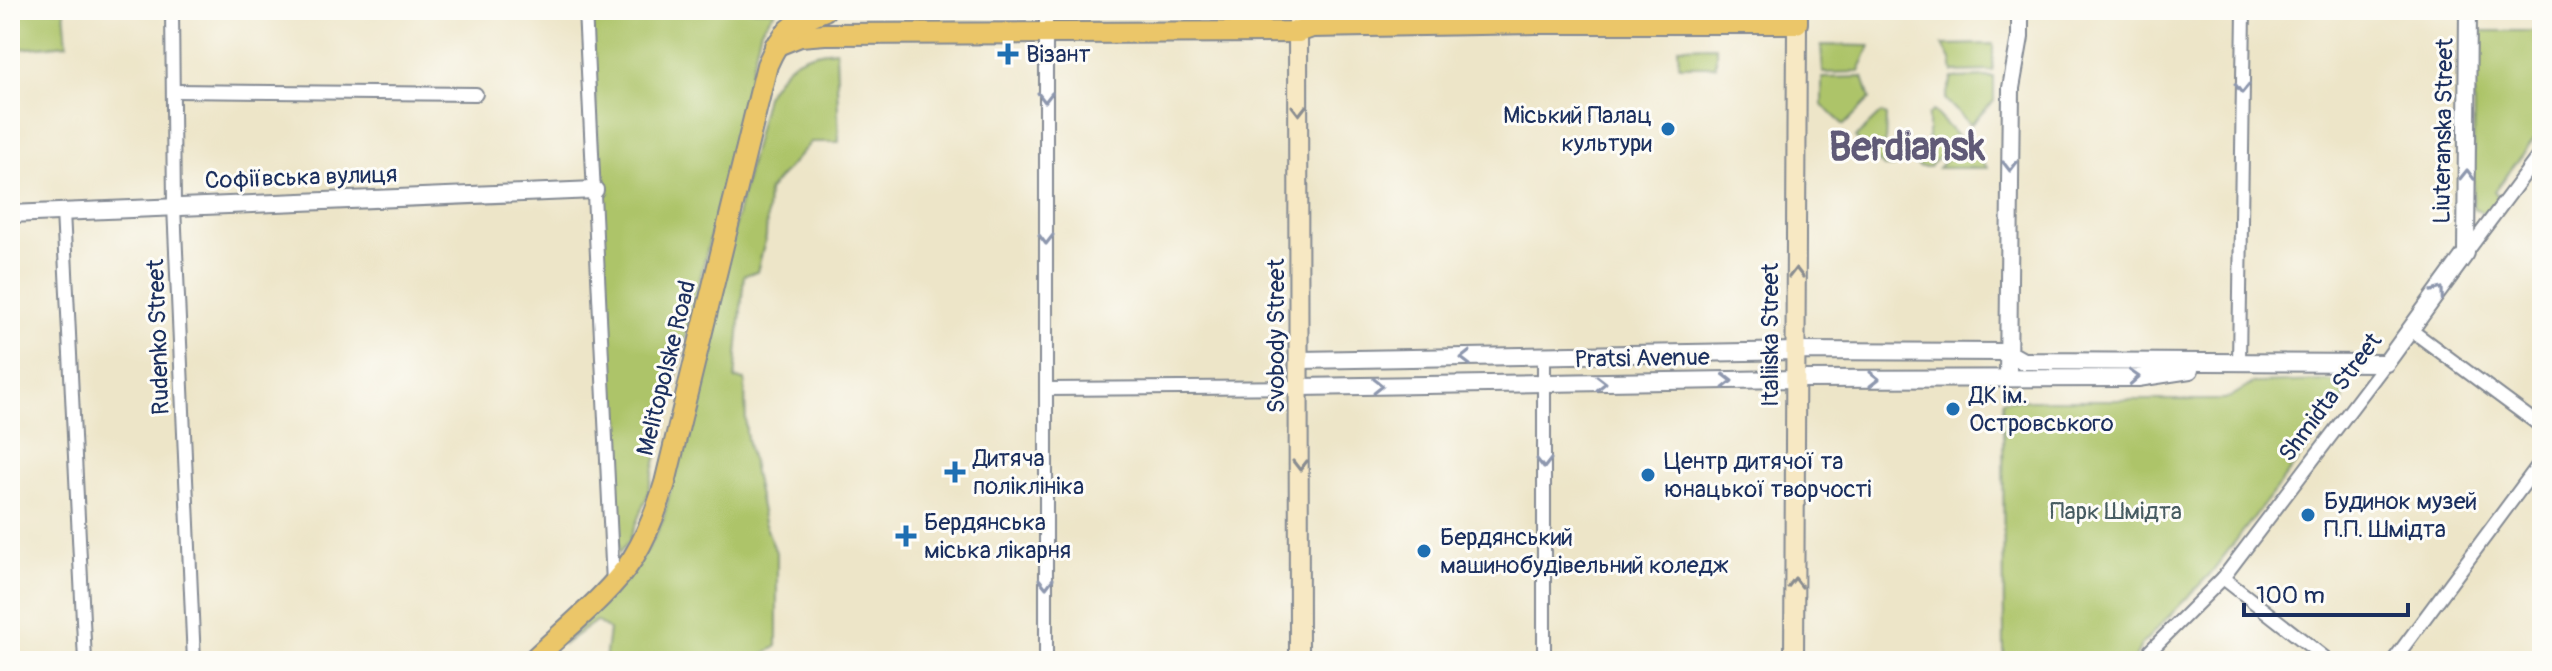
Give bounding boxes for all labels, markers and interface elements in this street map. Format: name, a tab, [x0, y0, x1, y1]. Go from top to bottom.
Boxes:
street label: Liuteranska Street	[2427, 38, 2460, 224]
place label: Візант	[1026, 40, 1091, 69]
marker: Візант	[997, 43, 1019, 65]
one-way arrow	[2234, 82, 2251, 95]
one-way arrow	[1036, 91, 1054, 104]
place label: Міський Палац культури	[1503, 101, 1652, 158]
one-way arrow	[1290, 104, 1308, 117]
marker: Міський Палац культури	[1659, 120, 1677, 138]
district label: Berdiansk	[1829, 123, 1985, 172]
street label: Софіївська вулиця	[204, 160, 398, 195]
one-way arrow	[2001, 160, 2019, 173]
one-way arrow	[2458, 168, 2476, 181]
one-way arrow	[1037, 233, 1055, 246]
street label: Rudenko Street	[141, 258, 176, 415]
street label: Svobody Street	[1262, 258, 1291, 413]
street label: Italiiska Street	[1756, 263, 1785, 407]
one-way arrow	[1788, 266, 1805, 279]
street label: Melitopolske Road	[631, 278, 702, 459]
one-way arrow	[2430, 286, 2444, 301]
street label: Shmidta Street	[2273, 327, 2388, 467]
street label: Pratsi Avenue	[1574, 343, 1710, 374]
one-way arrow	[1459, 349, 1472, 367]
one-way arrow	[2128, 369, 2141, 386]
one-way arrow	[1868, 370, 1881, 388]
one-way arrow	[1721, 372, 1734, 389]
one-way arrow	[1595, 375, 1608, 392]
one-way arrow	[1372, 377, 1385, 395]
place label: ДК ім. Островського	[1968, 381, 2114, 438]
marker: ДК ім. Островського	[1944, 400, 1962, 418]
place label: Дитяча поліклініка	[972, 444, 1084, 501]
place label: Центр дитячої та юнацької творчості	[1664, 447, 1872, 504]
one-way arrow	[1535, 457, 1553, 470]
one-way arrow	[1291, 459, 1308, 472]
marker: Дитяча поліклініка	[944, 461, 966, 483]
marker: Центр дитячої та юнацької творчості	[1639, 466, 1657, 484]
place label: Будинок музей П.П. Шмідта	[2324, 487, 2477, 544]
park label: Парк Шмідта	[2050, 497, 2182, 526]
marker: Будинок музей П.П. Шмідта	[2299, 506, 2317, 524]
place label: Бердянська міська лікарня	[924, 508, 1071, 565]
place label: Бердянський машинобудівельний коледж	[1440, 523, 1729, 580]
marker: Бердянська міська лікарня	[895, 525, 917, 547]
marker: Бердянський машинобудівельний коледж	[1415, 542, 1433, 560]
scale bar	[2244, 567, 2408, 617]
one-way arrow	[1786, 576, 1804, 589]
one-way arrow	[1037, 577, 1055, 590]
text: 100 m	[2256, 581, 2325, 610]

